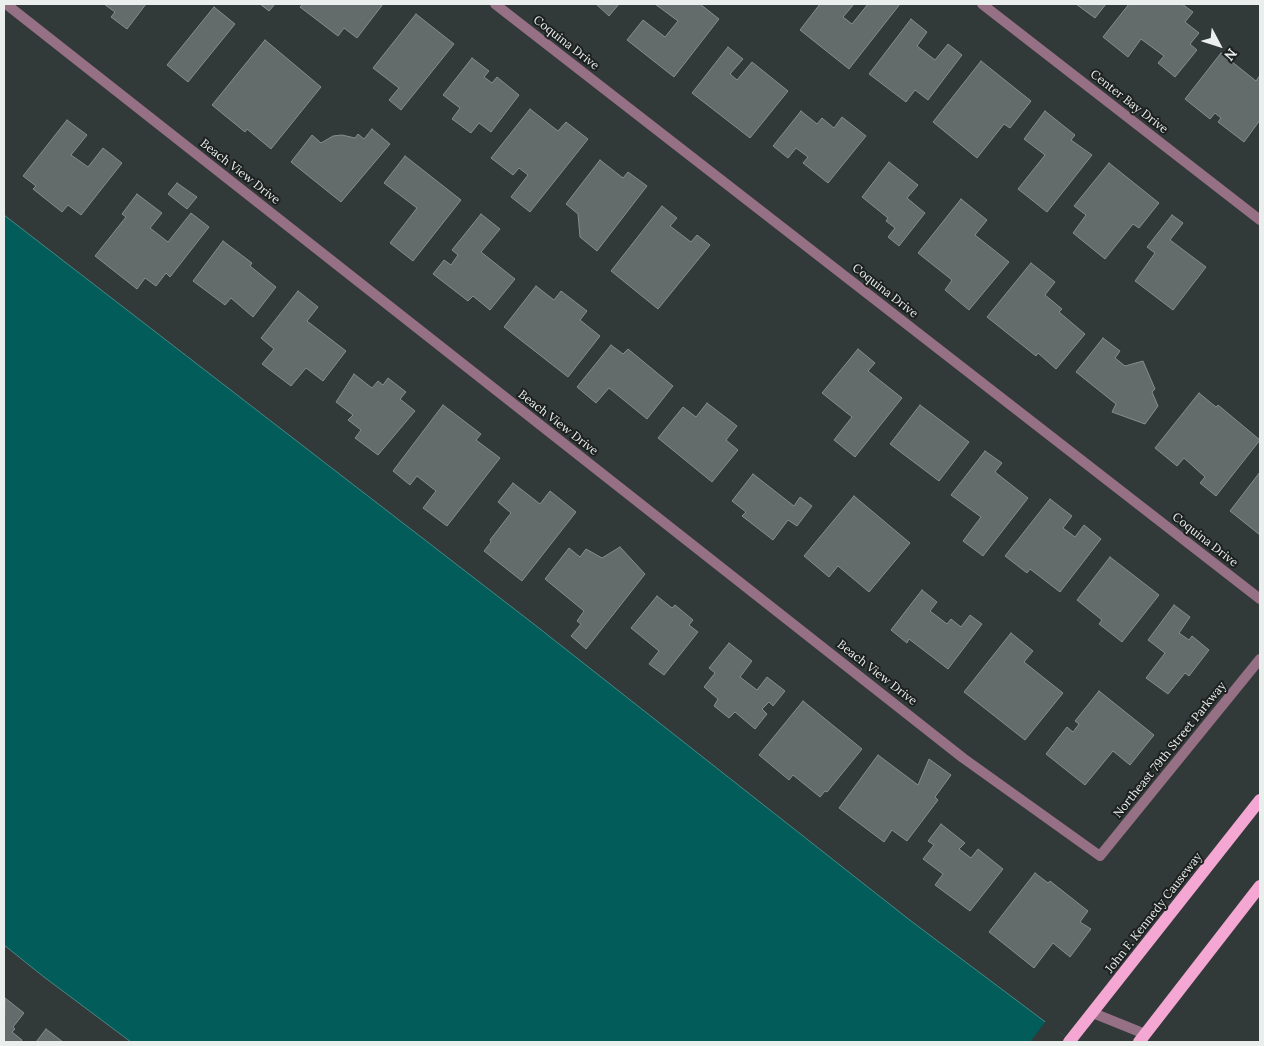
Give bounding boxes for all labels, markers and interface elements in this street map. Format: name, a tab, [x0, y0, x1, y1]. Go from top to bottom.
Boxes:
street label: Coquina Drive	[530, 13, 602, 73]
north arrow	[1194, 20, 1244, 70]
text: N	[1220, 45, 1241, 65]
street label: Center Bay Drive	[1087, 67, 1171, 137]
street label: Beach View Drive	[197, 136, 283, 208]
street label: Coquina Drive	[849, 261, 921, 321]
street label: Beach View Drive	[515, 387, 601, 459]
street label: Coquina Drive	[1169, 510, 1241, 570]
street label: Beach View Drive	[834, 637, 920, 709]
street label: Northeast 79th Street Parkway	[1111, 679, 1229, 821]
street label: John F. Kennedy Causeway	[1103, 850, 1205, 976]

